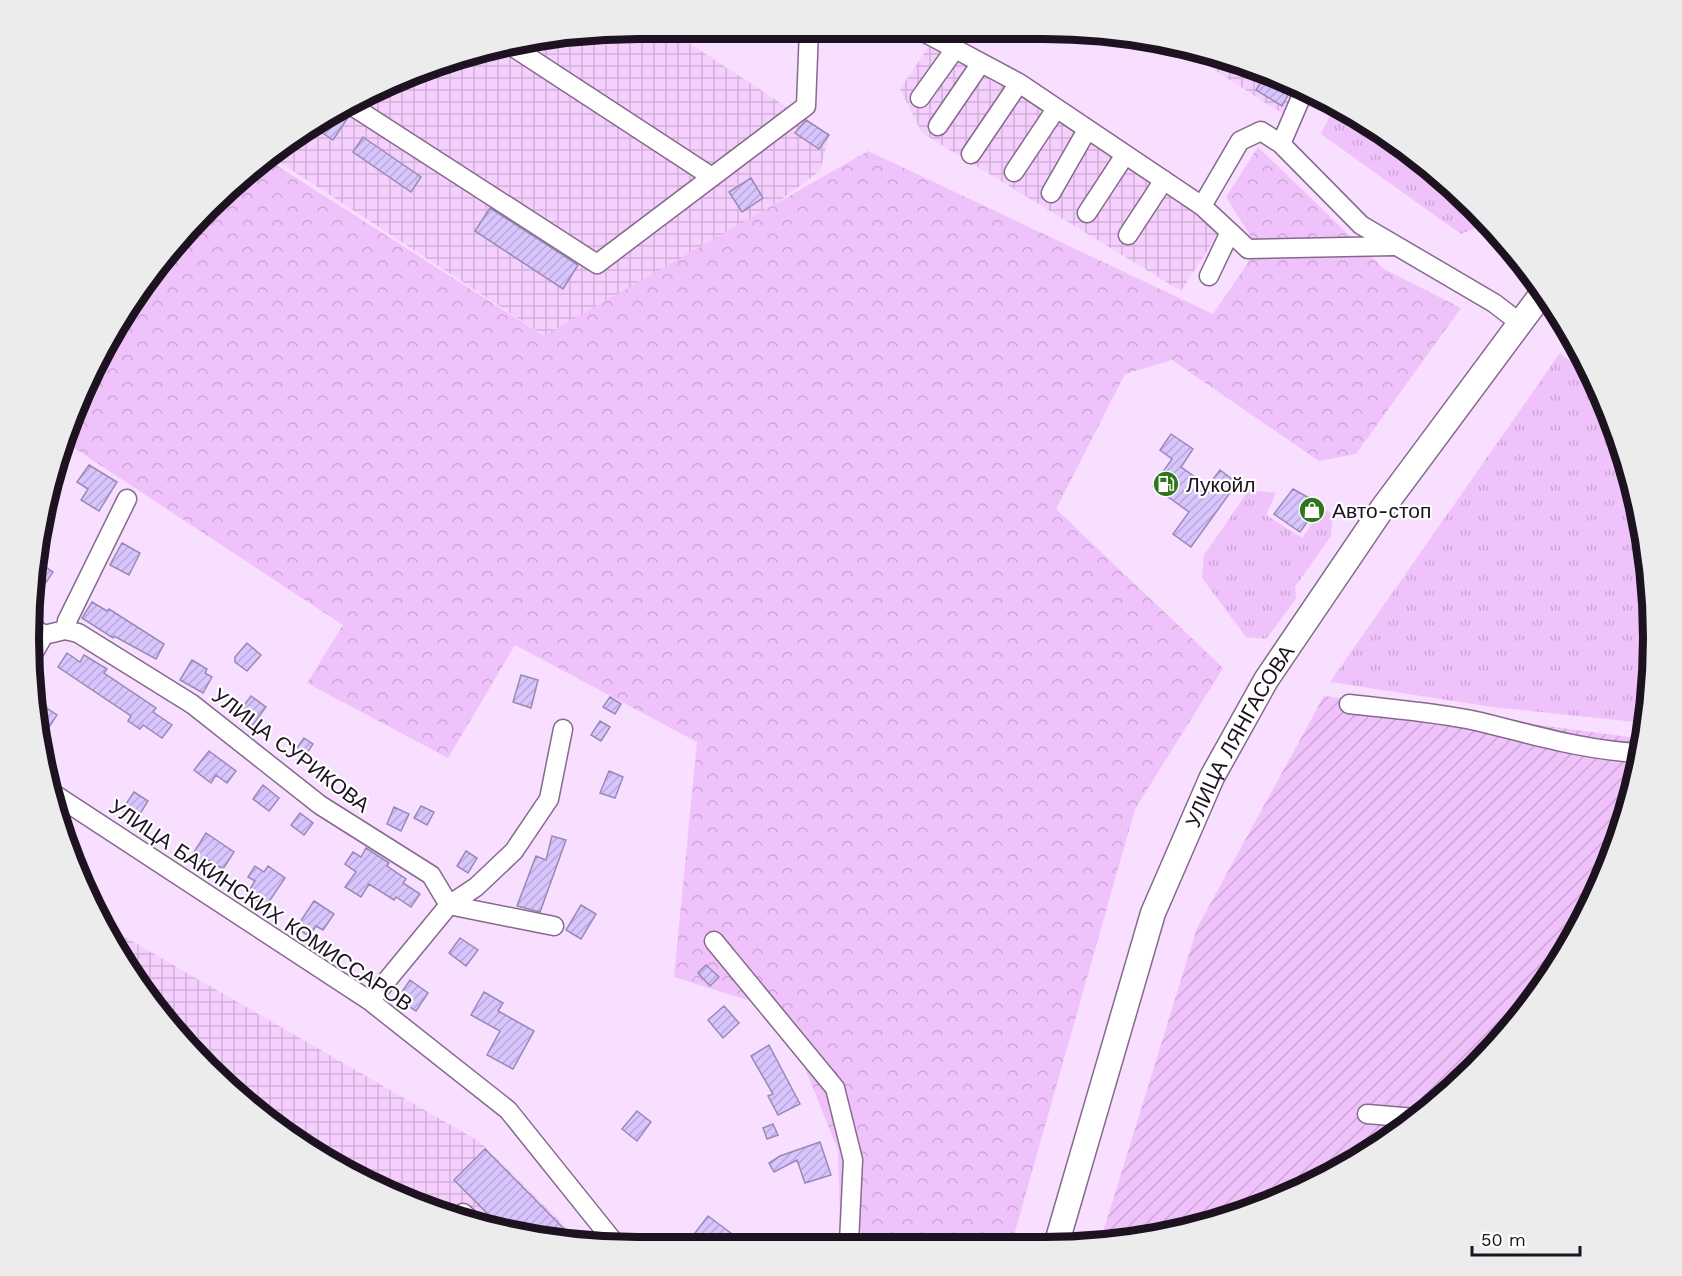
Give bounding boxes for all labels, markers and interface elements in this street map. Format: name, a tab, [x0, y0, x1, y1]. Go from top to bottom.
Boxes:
fuel station icon: Лукойл	[1151, 469, 1181, 499]
place label: Лукойл	[1186, 472, 1256, 497]
shop icon: Авто-стоп	[1297, 495, 1327, 525]
place label: Авто-стоп	[1332, 498, 1431, 523]
street label: УЛИЦА ЛЯНГАСОВА	[1179, 640, 1299, 831]
street label: УЛИЦА СУРИКОВА	[207, 683, 375, 817]
street label: УЛИЦА БАКИНСКИХ КОМИССАРОВ	[105, 794, 417, 1016]
scale bar	[1472, 1219, 1580, 1257]
text: 50 m	[1481, 1229, 1526, 1250]

